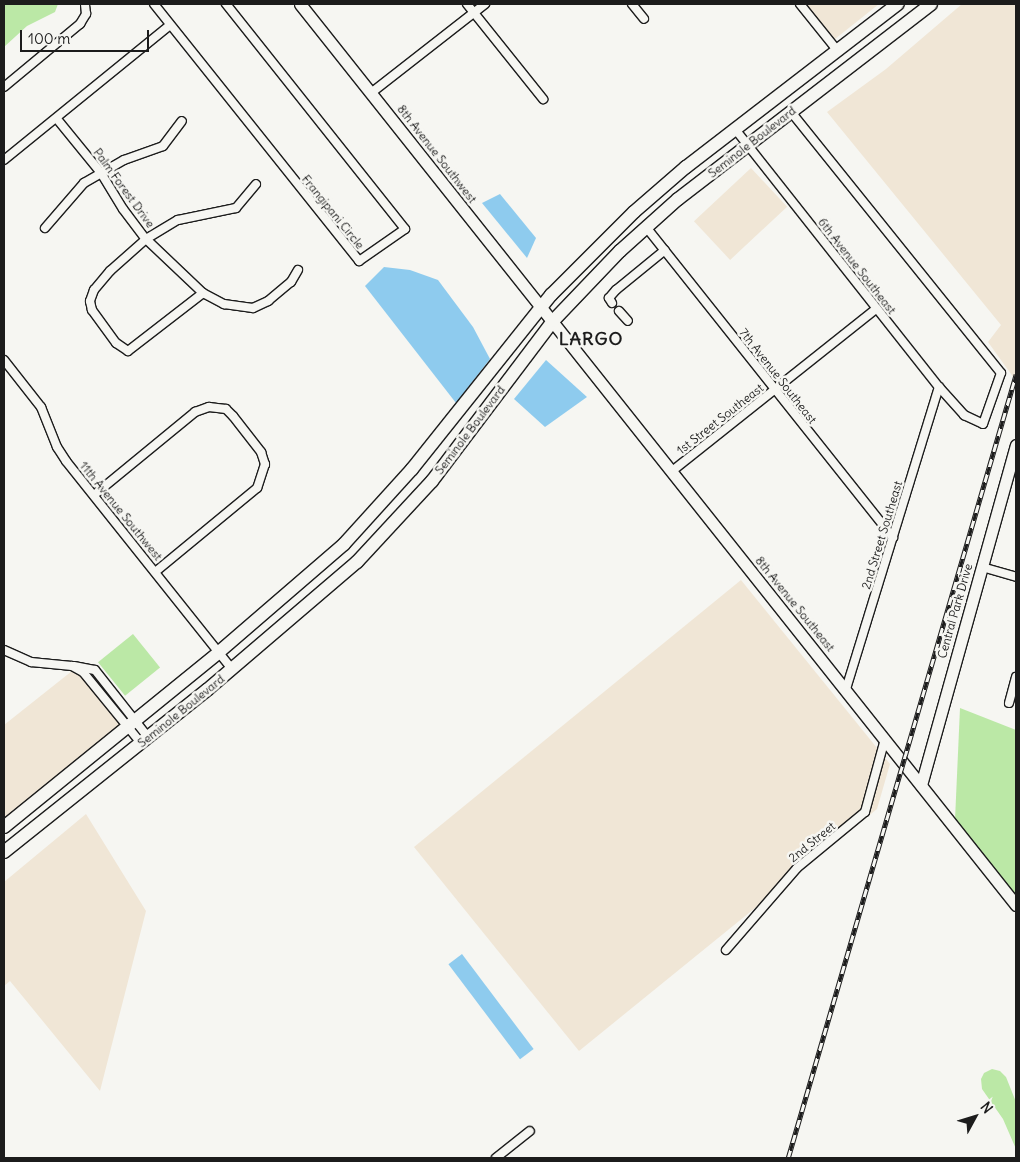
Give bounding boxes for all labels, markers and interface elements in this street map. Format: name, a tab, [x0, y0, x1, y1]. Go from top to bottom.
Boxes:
scale bar	[22, 20, 151, 52]
text: 100 m	[28, 29, 70, 48]
street label: 8th Avenue Southwest	[394, 102, 480, 206]
street label: Seminole Boulevard	[705, 103, 799, 181]
street label: Palm Forest Drive	[90, 146, 158, 230]
street label: Frangipani Circle	[299, 172, 367, 252]
street label: 6th Avenue Southeast	[815, 215, 899, 317]
street label: 7th Avenue Southeast	[736, 325, 820, 427]
district label: LARGO	[558, 328, 624, 350]
street label: 1st Street Southeast	[674, 381, 766, 457]
street label: Seminole Boulevard	[432, 383, 508, 477]
street label: 11th Avenue Southwest	[77, 459, 165, 563]
street label: 2nd Street Southeast	[859, 479, 905, 591]
street label: 8th Avenue Southeast	[752, 554, 838, 654]
street label: Central Park Drive	[935, 562, 975, 660]
street label: Seminole Boulevard	[135, 672, 227, 750]
street label: 2nd Street	[786, 819, 838, 865]
north arrow	[950, 1092, 1000, 1142]
text: N	[977, 1098, 997, 1117]

